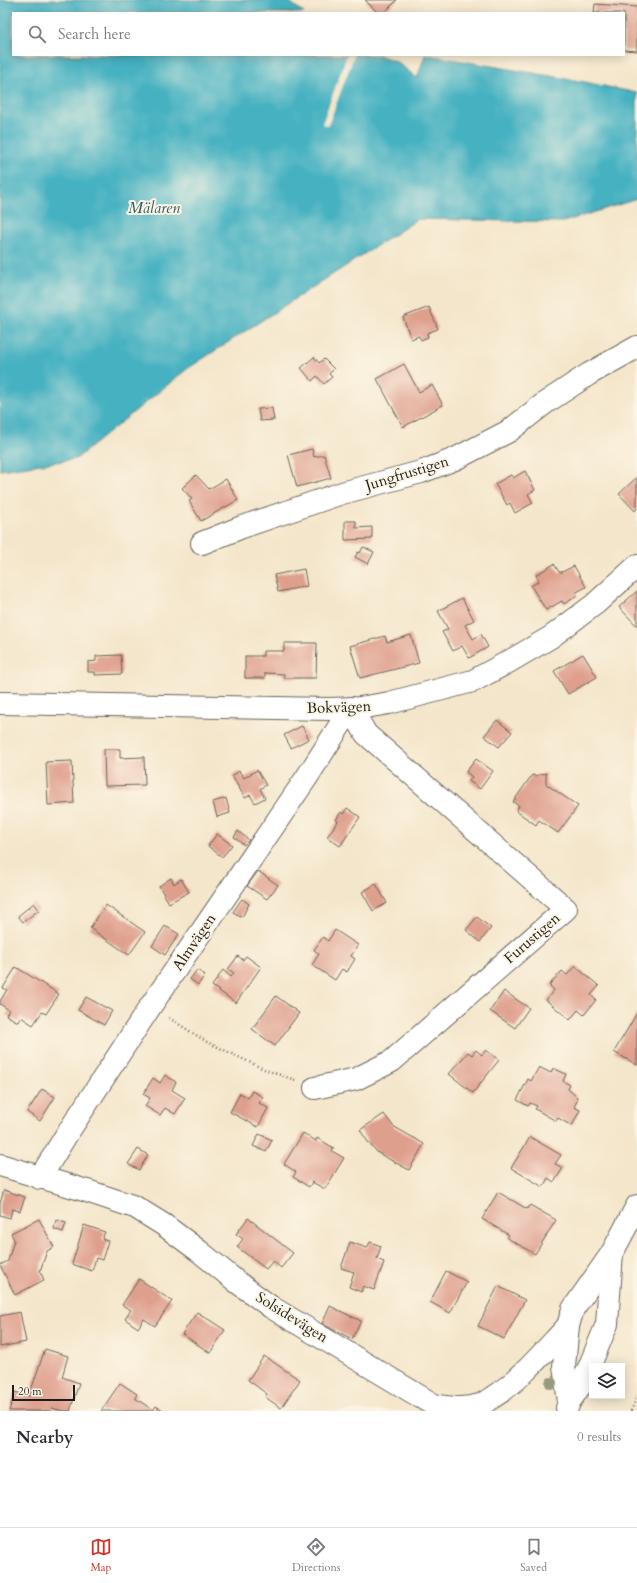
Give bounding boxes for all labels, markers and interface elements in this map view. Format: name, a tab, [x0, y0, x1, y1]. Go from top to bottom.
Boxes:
search box	[12, 12, 625, 56]
icon: search	[26, 23, 48, 45]
text: Search here	[58, 24, 131, 44]
water label: Mälaren	[128, 197, 180, 219]
street label: Jungfrustigen	[361, 451, 452, 496]
street label: Bokvägen	[307, 696, 372, 718]
street label: Furustigen	[500, 908, 565, 968]
street label: Almvägen	[168, 909, 221, 975]
street label: Solsidevägen	[252, 1287, 332, 1347]
map controls	[589, 1363, 625, 1399]
button: layers	[589, 1363, 625, 1399]
scale bar	[12, 1383, 75, 1402]
text: 20 m	[18, 1384, 42, 1399]
text: Nearby	[16, 1426, 73, 1449]
text: 0 results	[577, 1428, 621, 1446]
tab: Map	[90, 1536, 112, 1575]
tab: Directions	[292, 1536, 340, 1575]
tab: Saved	[520, 1536, 547, 1575]

